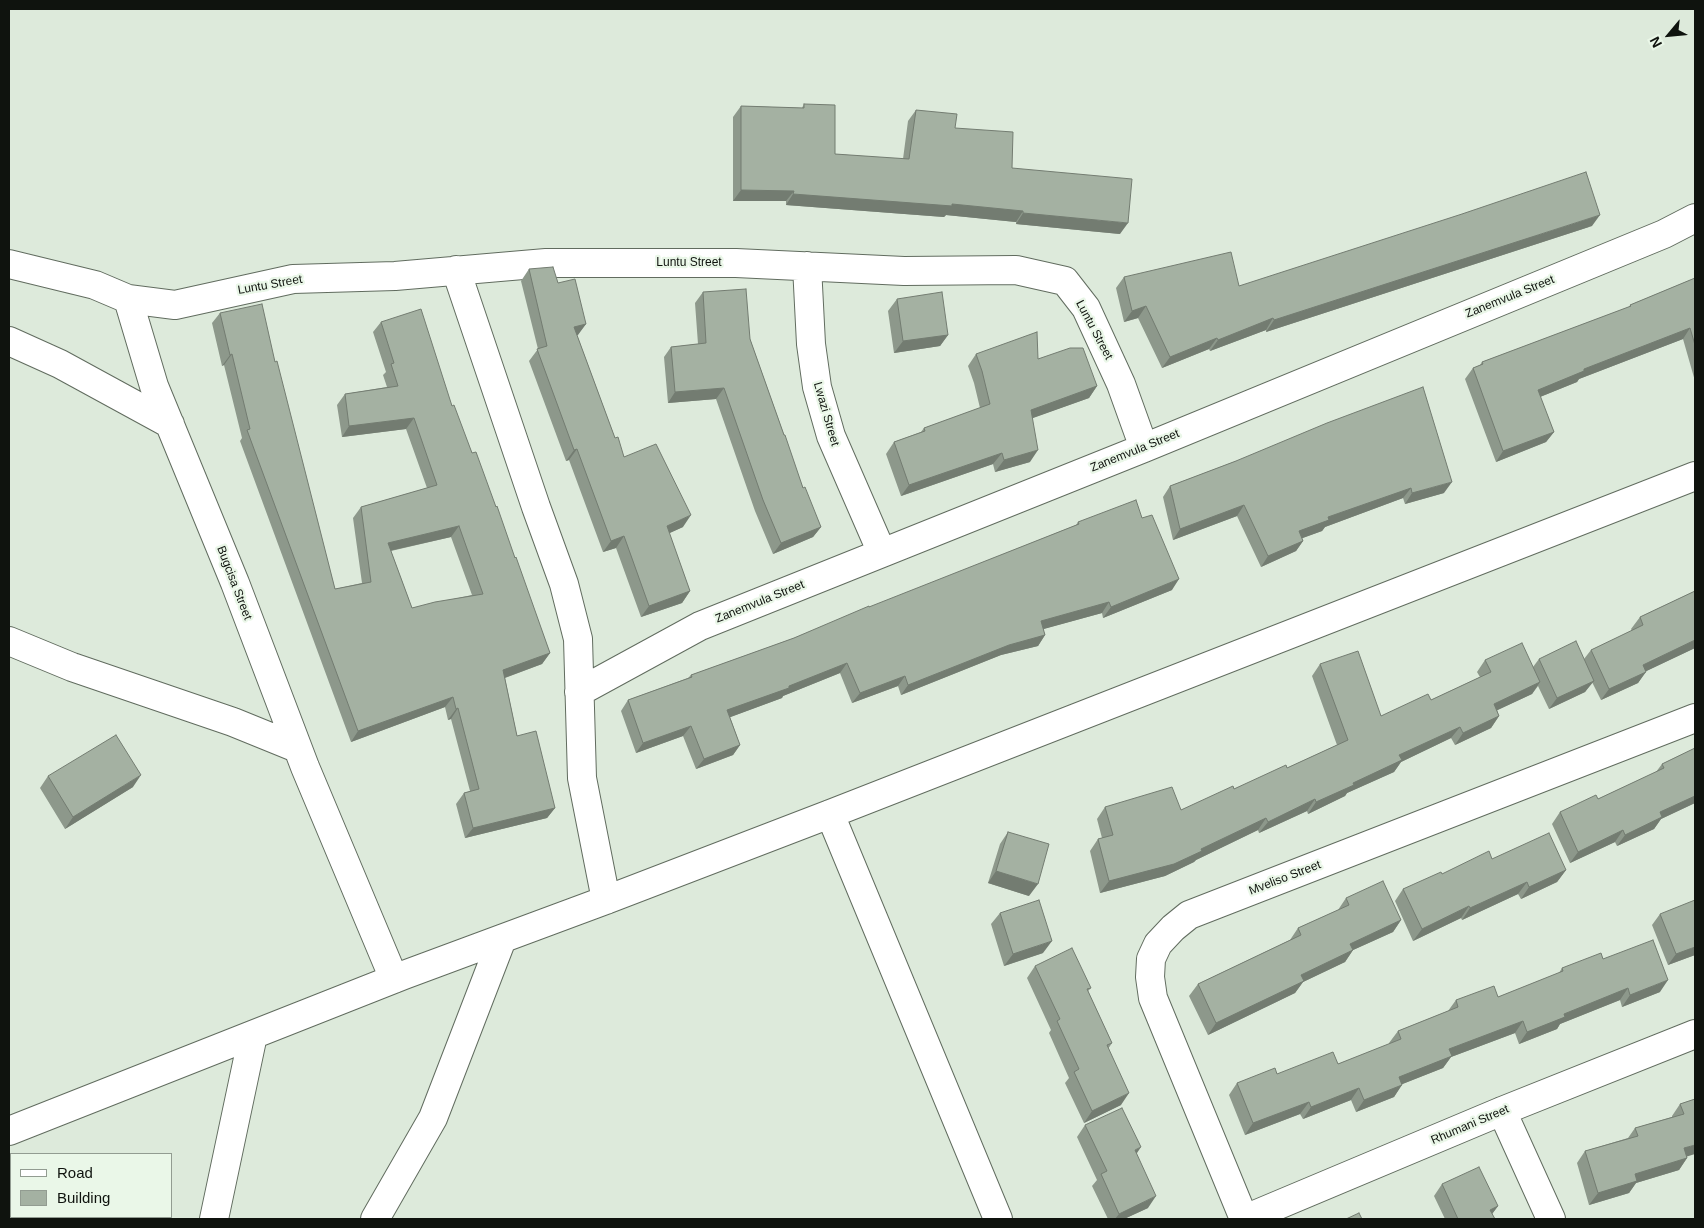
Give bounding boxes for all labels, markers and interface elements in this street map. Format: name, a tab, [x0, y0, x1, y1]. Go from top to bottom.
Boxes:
north arrow	[1644, 10, 1694, 60]
text: N	[1646, 34, 1665, 50]
street label: Luntu Street	[656, 256, 722, 270]
street label: Luntu Street	[237, 272, 303, 298]
street label: Zanemvula Street	[1463, 273, 1557, 321]
street label: Luntu Street	[1072, 298, 1116, 362]
street label: Lwazi Street	[810, 380, 842, 448]
street label: Zanemvula Street	[1088, 427, 1182, 475]
street label: Bugcisa Street	[213, 544, 255, 622]
street label: Zanemvula Street	[713, 578, 807, 626]
street label: Mveliso Street	[1247, 858, 1323, 898]
street label: Rhumani Street	[1429, 1102, 1511, 1148]
legend	[10, 1153, 172, 1218]
text: Road	[57, 1164, 93, 1181]
text: Building	[57, 1189, 110, 1206]

